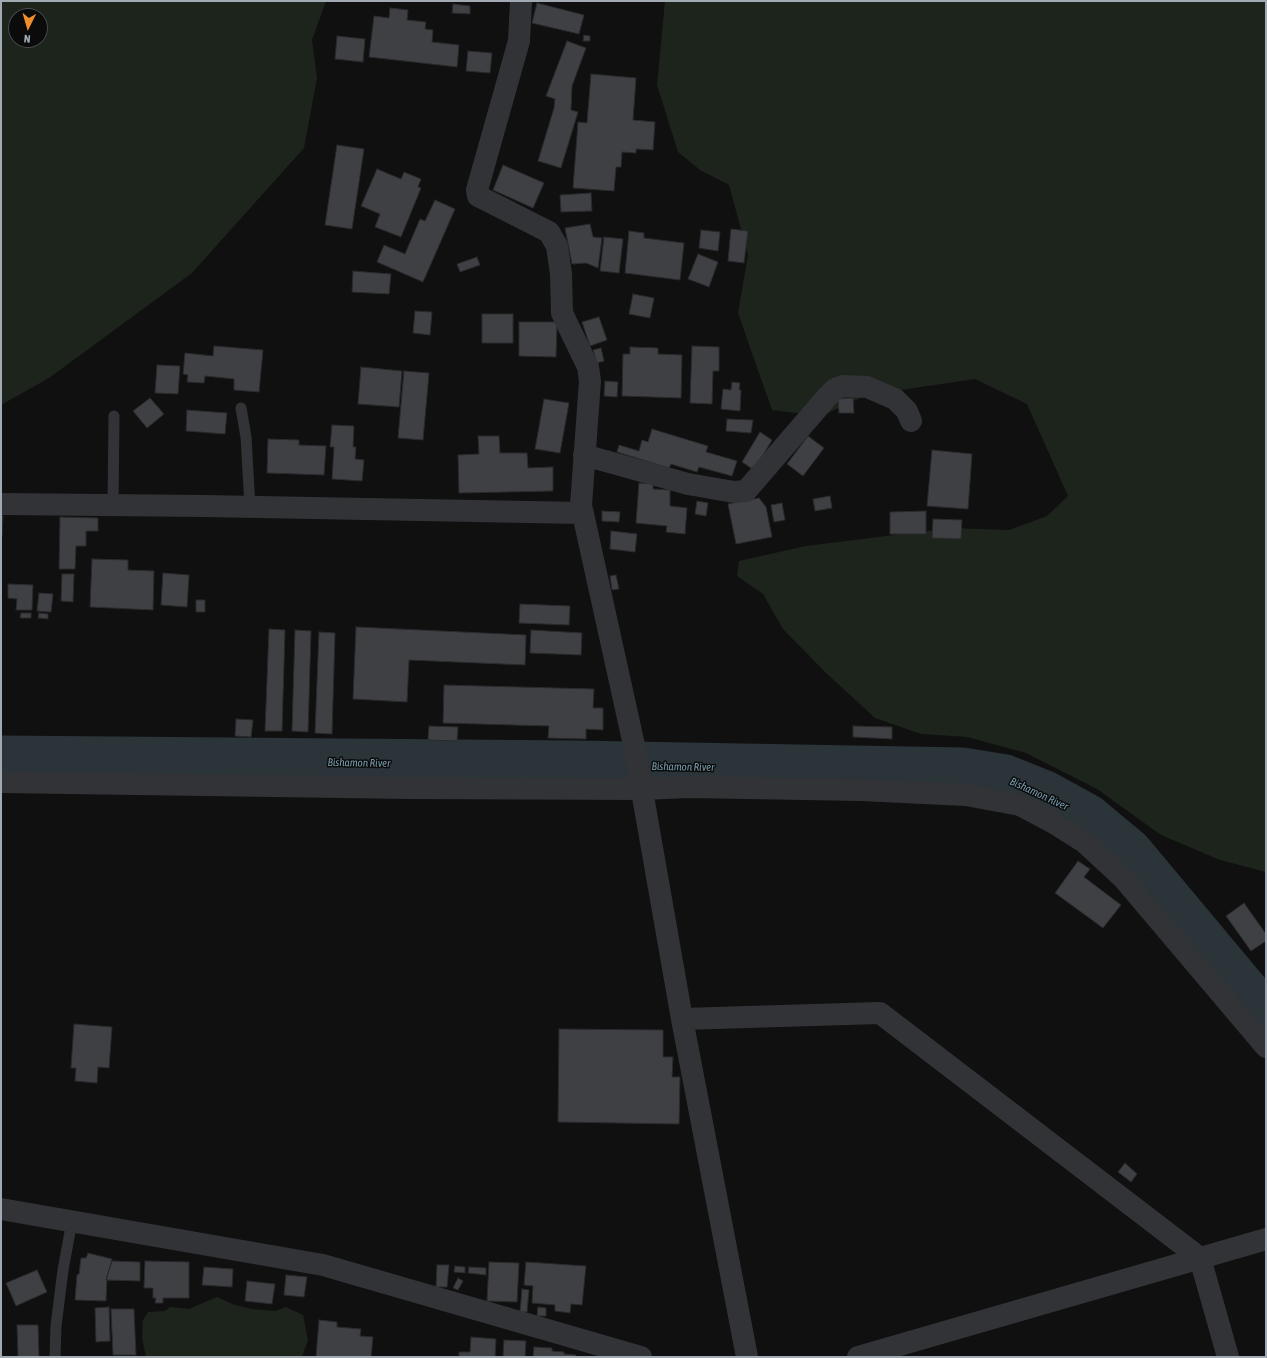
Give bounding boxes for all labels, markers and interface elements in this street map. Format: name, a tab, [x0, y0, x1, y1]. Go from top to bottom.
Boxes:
north arrow	[8, 8, 48, 48]
text: N	[23, 33, 31, 45]
water label: Bishamon River	[328, 756, 390, 770]
water label: Bishamon River	[652, 760, 714, 774]
water label: Bishamon River	[1008, 775, 1070, 813]

